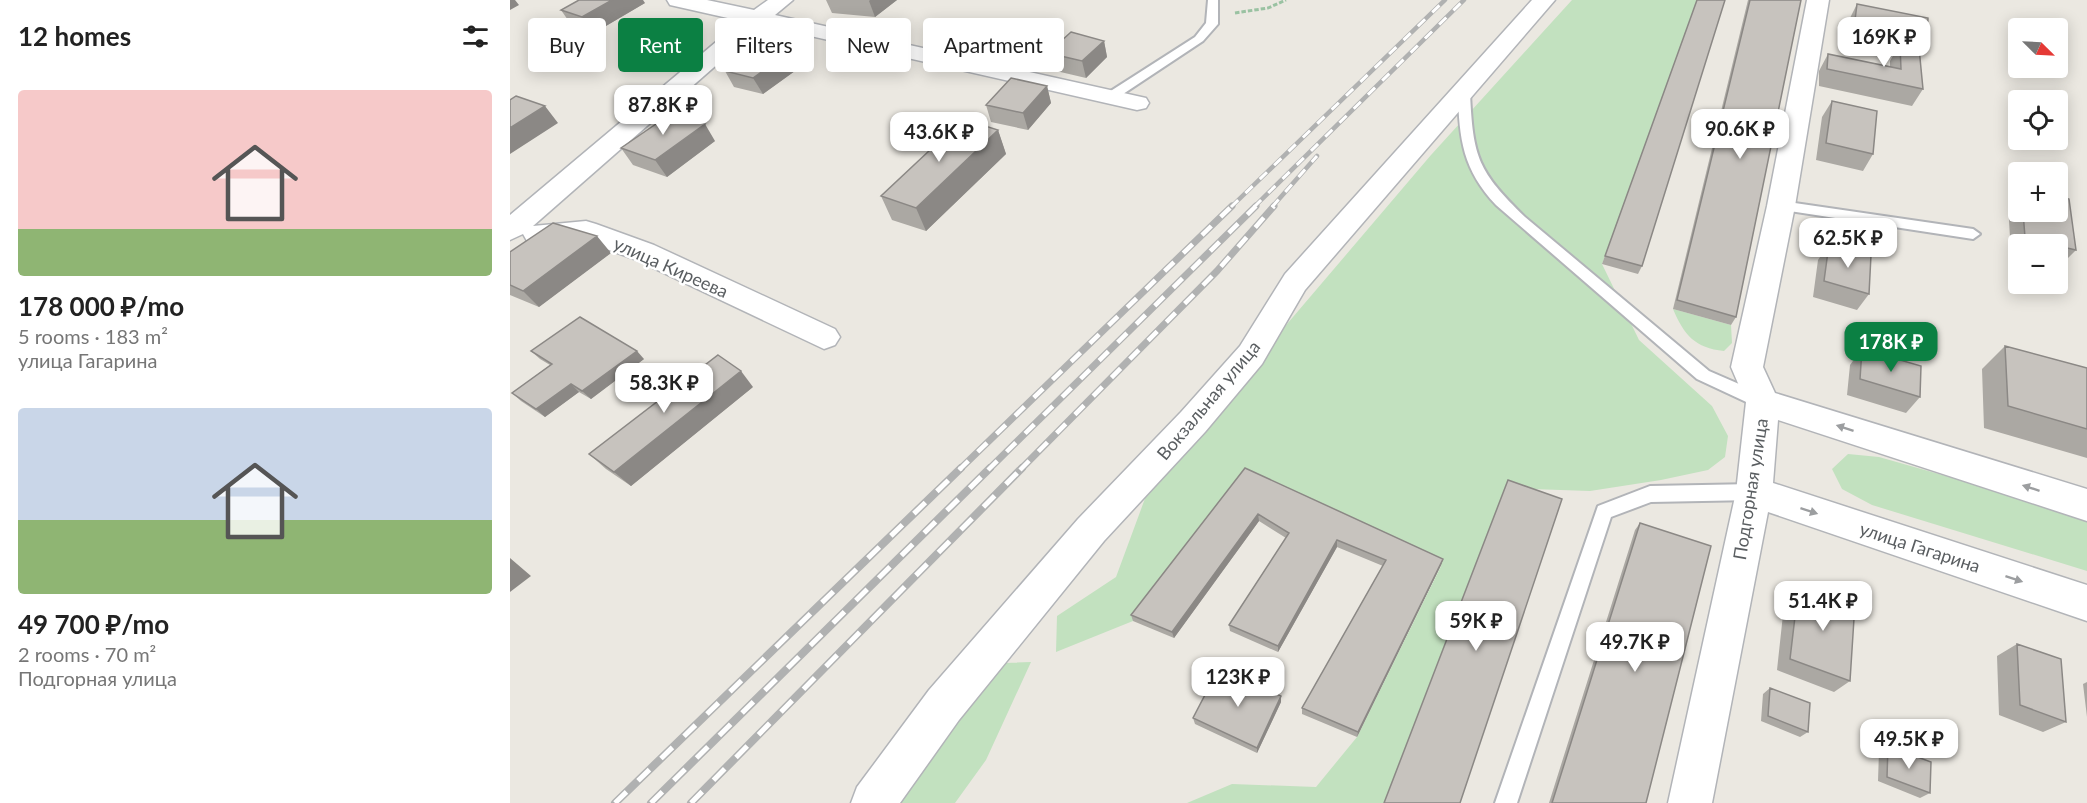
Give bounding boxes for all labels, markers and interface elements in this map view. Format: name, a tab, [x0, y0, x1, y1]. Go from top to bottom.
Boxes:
pin: 169K ₽	[1835, 17, 1933, 68]
chip: Buy	[528, 18, 606, 72]
chip: Rent	[618, 18, 703, 72]
chip: Filters	[715, 18, 814, 72]
chip: New	[826, 18, 911, 72]
chip: Apartment	[923, 18, 1064, 72]
north arrow	[2008, 18, 2068, 78]
map controls	[2008, 18, 2068, 294]
text: 12 homes	[18, 20, 131, 52]
icon: filters	[459, 20, 492, 53]
text: 169K ₽	[1851, 24, 1917, 48]
pin: 87.8K ₽	[608, 85, 718, 136]
button: locate	[2008, 90, 2068, 150]
text: 87.8K ₽	[628, 92, 698, 116]
pin: 90.6K ₽	[1685, 109, 1795, 160]
pin: 43.6K ₽	[884, 112, 994, 163]
text: 90.6K ₽	[1705, 116, 1775, 140]
text: 43.6K ₽	[904, 119, 974, 143]
icon: home	[201, 129, 309, 237]
button: +	[2008, 162, 2068, 222]
pin: 62.5K ₽	[1793, 218, 1903, 269]
text: 62.5K ₽	[1813, 225, 1883, 249]
street label: улица Киреева	[610, 232, 732, 302]
button: −	[2008, 234, 2068, 294]
text: 178 000 ₽/mo	[18, 290, 184, 322]
pin: 178K ₽	[1842, 322, 1940, 373]
text: 5 rooms · 183 m²	[18, 324, 168, 348]
text: 178K ₽	[1858, 329, 1924, 353]
street label: Вокзальная улица	[1152, 336, 1264, 464]
text: улица Гагарина	[18, 348, 157, 372]
pin: 58.3K ₽	[609, 363, 719, 414]
text: 58.3K ₽	[629, 370, 699, 394]
street label: Подгорная улица	[1728, 417, 1772, 561]
one-way arrow	[1836, 423, 1854, 433]
icon: home	[201, 447, 309, 555]
one-way arrow	[2022, 482, 2040, 492]
one-way arrow	[1800, 506, 1818, 516]
street label: улица Гагарина	[1857, 517, 1983, 577]
one-way arrow	[2005, 574, 2023, 584]
pin: 51.4K ₽	[1768, 581, 1878, 632]
text: 51.4K ₽	[1788, 588, 1858, 612]
pin: 59K ₽	[1434, 601, 1518, 652]
text: 49 700 ₽/mo	[18, 608, 169, 640]
text: 59K ₽	[1449, 608, 1503, 632]
pin: 49.7K ₽	[1580, 622, 1690, 673]
text: 49.7K ₽	[1600, 629, 1670, 653]
text: 2 rooms · 70 m²	[18, 642, 156, 666]
pin: 123K ₽	[1189, 657, 1287, 708]
text: 123K ₽	[1205, 664, 1271, 688]
text: Подгорная улица	[18, 666, 177, 690]
pin: 49.5K ₽	[1854, 719, 1964, 770]
text: 49.5K ₽	[1874, 726, 1944, 750]

